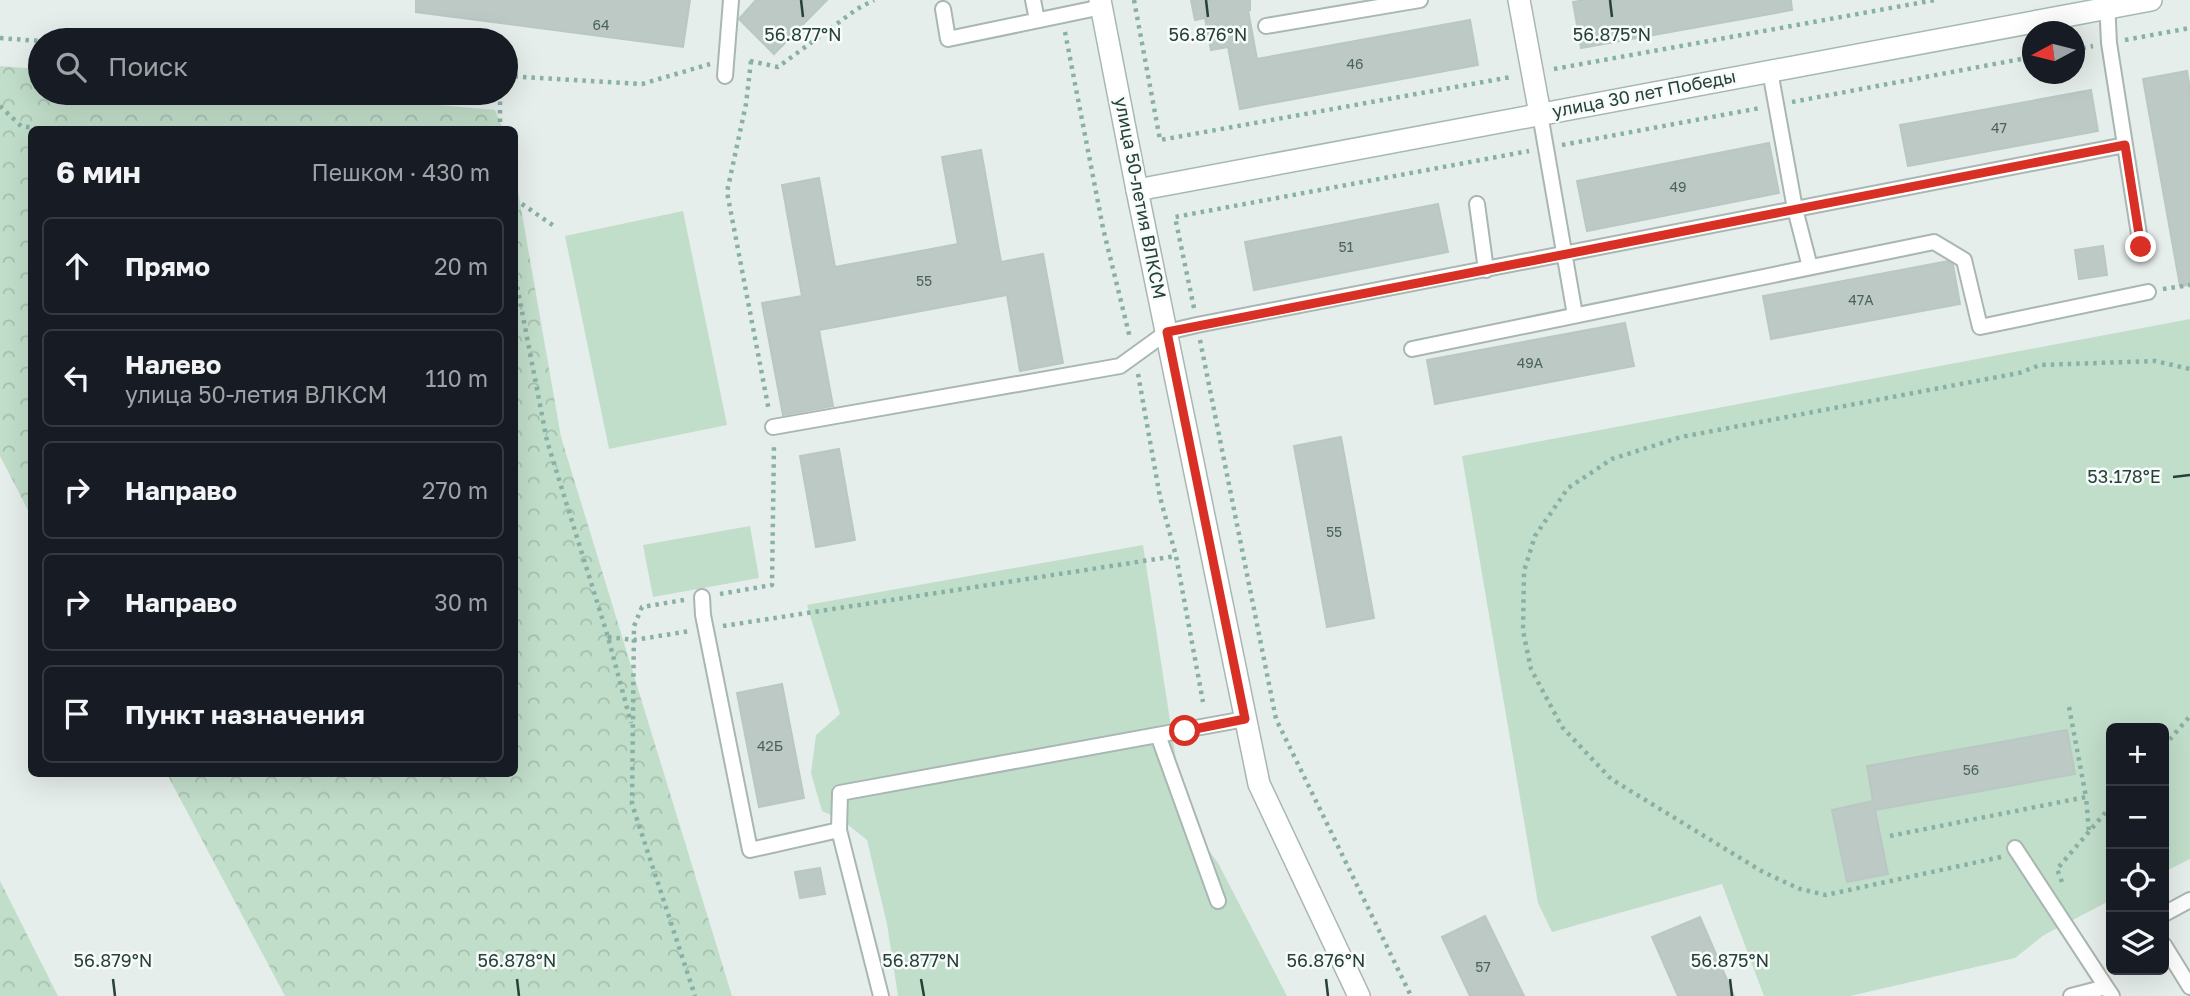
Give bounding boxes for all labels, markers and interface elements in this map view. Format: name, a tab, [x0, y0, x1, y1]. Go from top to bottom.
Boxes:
house number: 64	[592, 16, 610, 33]
north arrow	[2022, 21, 2085, 84]
text: 56.877°N	[764, 23, 842, 45]
text: 56.876°N	[1169, 23, 1247, 45]
text: 56.875°N	[1573, 23, 1651, 45]
search box	[28, 28, 518, 105]
icon: search	[52, 48, 90, 86]
text: Поиск	[108, 51, 188, 82]
house number: 46	[1346, 55, 1364, 72]
street label: улица 30 лет Победы	[1550, 64, 1738, 122]
street label: улица 50-летия ВЛКСМ	[1111, 95, 1171, 301]
house number: 47	[1991, 119, 2007, 136]
text: 6 мин	[56, 154, 141, 190]
text: Пешком · 430 m	[311, 158, 490, 186]
house number: 49	[1669, 178, 1687, 195]
route end	[2125, 231, 2156, 262]
house number: 51	[1339, 238, 1354, 255]
icon: ahead	[58, 247, 96, 285]
text: Прямо	[125, 251, 210, 282]
text: 20 m	[434, 252, 488, 280]
house number: 55	[916, 272, 932, 289]
house number: 47А	[1848, 291, 1874, 308]
text: Налево	[125, 349, 221, 380]
house number: 49А	[1517, 354, 1544, 371]
icon: left	[58, 359, 96, 397]
text: 110 m	[425, 364, 488, 392]
text: улица 50-летия ВЛКСМ	[125, 380, 387, 408]
text: 53.178°E	[2087, 465, 2161, 487]
icon: right	[58, 471, 96, 509]
text: Направо	[125, 475, 237, 506]
text: 270 m	[422, 476, 488, 504]
house number: 55	[1326, 523, 1342, 540]
icon: right	[58, 583, 96, 621]
text: Направо	[125, 587, 237, 618]
text: 30 m	[434, 588, 488, 616]
icon: arrive	[58, 695, 96, 733]
text: Пункт назначения	[125, 699, 365, 730]
route start	[1169, 715, 1200, 746]
map controls	[2106, 723, 2169, 975]
button: +	[2106, 723, 2169, 786]
house number: 42Б	[757, 737, 783, 754]
house number: 56	[1963, 761, 1979, 778]
button: −	[2106, 786, 2169, 849]
button: locate	[2106, 849, 2169, 912]
button: layers	[2106, 912, 2169, 975]
text: 56.879°N	[74, 949, 152, 971]
text: 56.878°N	[478, 949, 556, 971]
text: 56.877°N	[882, 949, 960, 971]
text: 56.876°N	[1287, 949, 1365, 971]
text: 56.875°N	[1691, 949, 1769, 971]
house number: 57	[1475, 958, 1491, 975]

